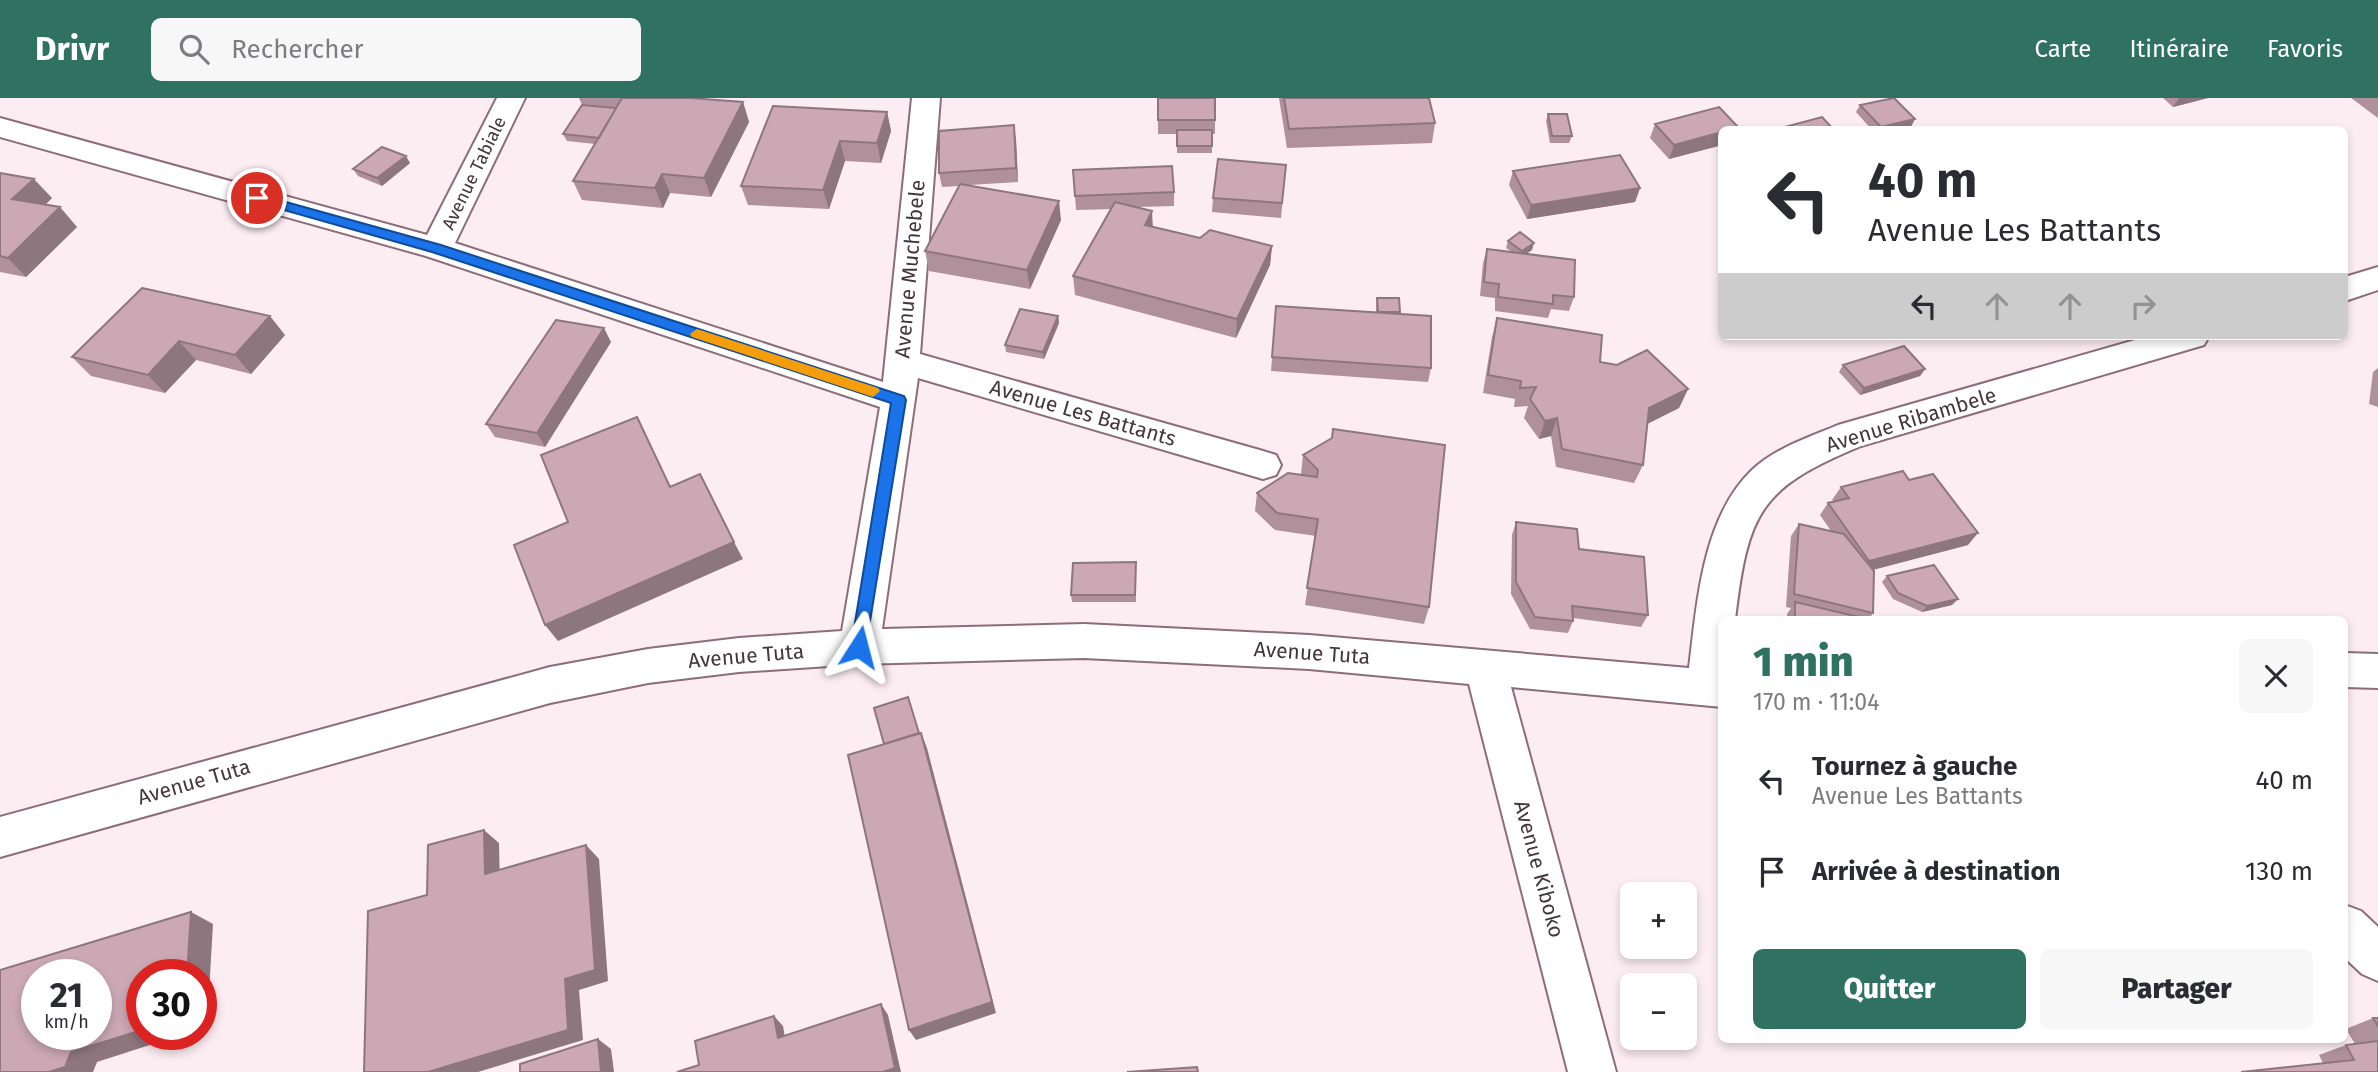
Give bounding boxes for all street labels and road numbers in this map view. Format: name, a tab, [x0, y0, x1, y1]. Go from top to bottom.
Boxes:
street label: Avenue Tabiale	[437, 113, 511, 233]
street label: Avenue Muchebele	[889, 179, 931, 359]
street label: Avenue Les Battants	[987, 374, 1179, 452]
street label: Avenue Ribambele	[1823, 382, 1999, 458]
street label: Avenue Tuta	[1253, 636, 1371, 670]
street label: Avenue Tuta	[687, 638, 805, 674]
street label: Avenue Tuta	[134, 753, 254, 811]
street label: Avenue Kiboko	[1508, 797, 1570, 941]

